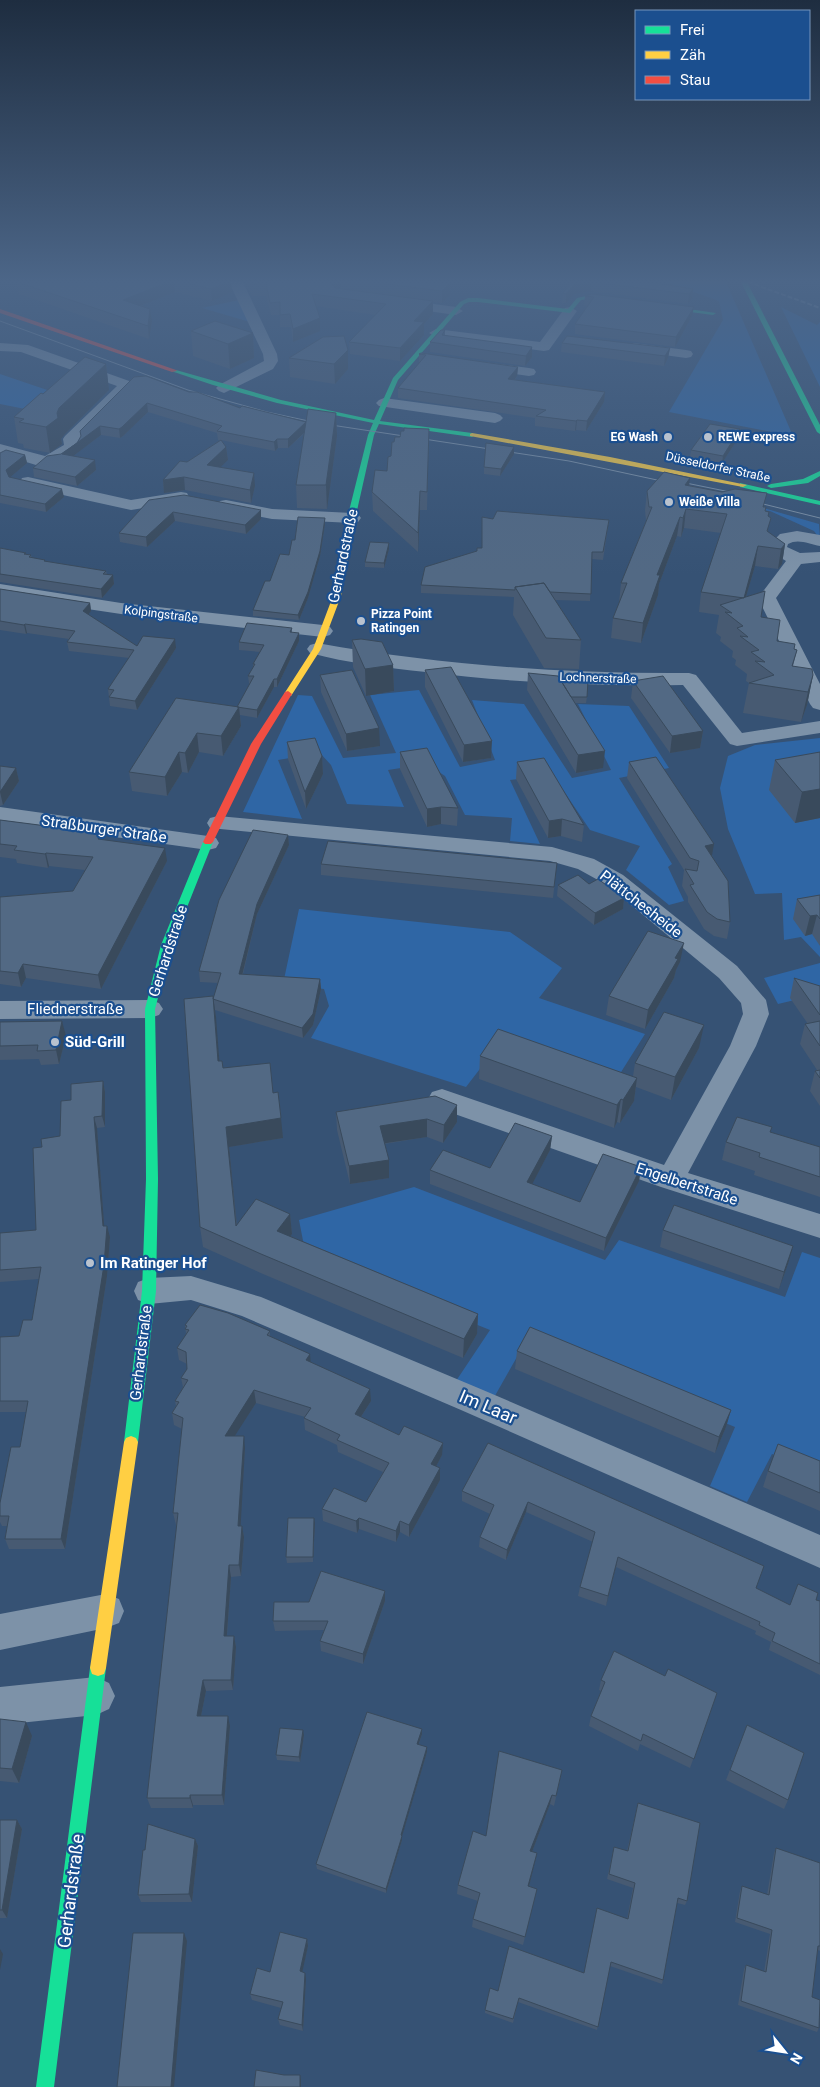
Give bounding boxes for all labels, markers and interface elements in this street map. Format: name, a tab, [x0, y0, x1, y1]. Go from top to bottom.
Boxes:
legend	[635, 10, 810, 100]
text: Frei	[680, 21, 705, 39]
text: Zäh	[680, 46, 705, 64]
text: Stau	[680, 71, 710, 89]
place label: EG Wash	[610, 430, 658, 444]
place label: REWE express	[718, 430, 795, 444]
marker: EG Wash	[662, 431, 674, 443]
marker: REWE express	[702, 431, 714, 443]
street label: Düsseldorfer Straße	[665, 449, 771, 485]
place label: Weiße Villa	[679, 495, 740, 509]
marker: Weiße Villa	[663, 496, 675, 508]
street label: Gerhardstraße	[324, 507, 362, 605]
street label: Kolpingstraße	[123, 603, 199, 625]
place label: Pizza Point Ratingen	[371, 607, 432, 635]
marker: Pizza Point Ratingen	[355, 615, 367, 627]
street label: Lochnerstraße	[559, 670, 637, 686]
street label: Straßburger Straße	[40, 811, 168, 847]
street label: Plättchesheide	[596, 866, 686, 942]
street label: Gerhardstraße	[145, 903, 191, 999]
street label: Fliednerstraße	[27, 1000, 123, 1018]
place label: Süd-Grill	[65, 1033, 125, 1051]
marker: Süd-Grill	[49, 1036, 61, 1048]
street label: Engelbertstraße	[634, 1159, 740, 1209]
place label: Im Ratinger Hof	[100, 1254, 207, 1272]
marker: Im Ratinger Hof	[84, 1257, 96, 1269]
street label: Gerhardstraße	[126, 1304, 156, 1402]
street label: Im Laar	[456, 1385, 520, 1428]
street label: Gerhardstraße	[53, 1833, 88, 1949]
north arrow	[760, 2027, 810, 2077]
text: N	[787, 2050, 806, 2067]

